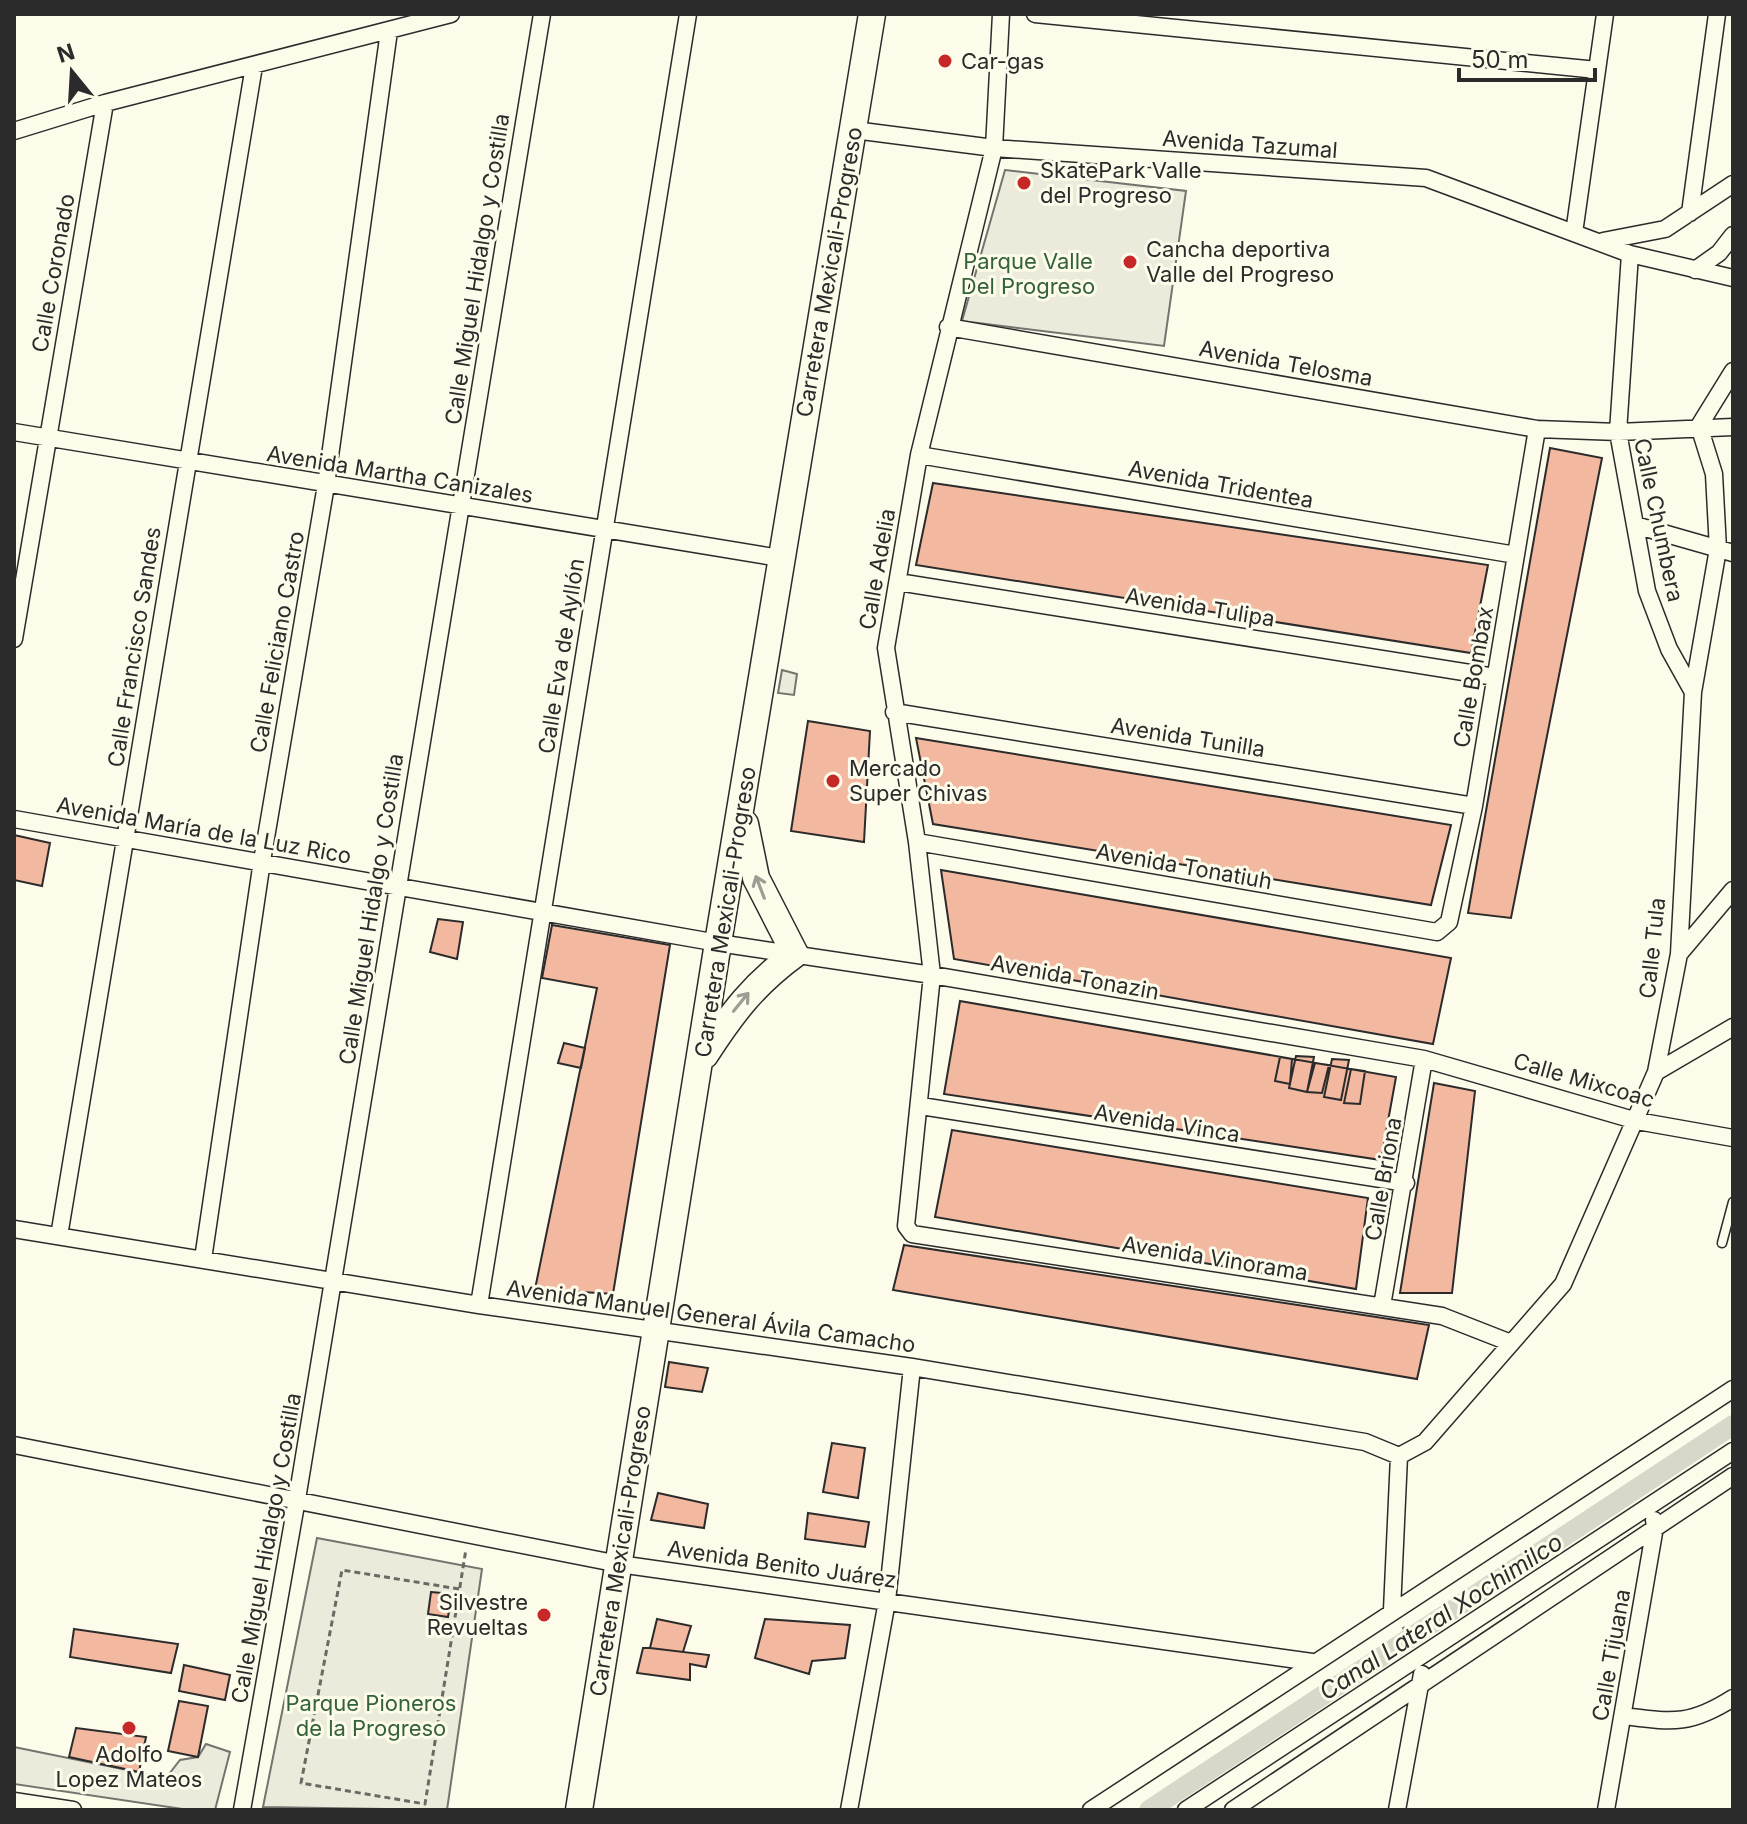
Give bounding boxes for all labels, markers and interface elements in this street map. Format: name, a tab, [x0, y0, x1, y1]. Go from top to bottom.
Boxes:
north arrow	[32, 32, 112, 112]
scale bar	[1459, 32, 1595, 82]
text: N	[54, 38, 78, 68]
text: 50 m	[1471, 45, 1529, 74]
place label: Car-gas	[961, 48, 1044, 74]
marker: Car-gas	[936, 52, 954, 70]
street label: Calle Miguel Hidalgo y Costilla	[440, 111, 514, 427]
street label: Carretera Mexicali-Progreso	[791, 125, 867, 419]
street label: Avenida Tazumal	[1161, 125, 1339, 163]
place label: SkatePark Valle del Progreso	[1040, 157, 1202, 208]
marker: SkatePark Valle del Progreso	[1015, 174, 1033, 192]
street label: Calle Coronado	[26, 192, 80, 354]
place label: Cancha deportiva Valle del Progreso	[1146, 236, 1334, 287]
park label: Parque Valle Del Progreso	[961, 248, 1095, 299]
marker: Cancha deportiva Valle del Progreso	[1121, 253, 1139, 271]
street label: Avenida Telosma	[1197, 335, 1375, 391]
street label: Calle Chumbera	[1629, 436, 1689, 604]
street label: Avenida Martha Canizales	[265, 440, 535, 508]
street label: Avenida Tridentea	[1126, 455, 1316, 513]
street label: Calle Adelia	[854, 506, 900, 632]
street label: Calle Francisco Sandes	[102, 525, 166, 769]
street label: Calle Feliciano Castro	[245, 529, 309, 755]
street label: Calle Eva de Ayllón	[533, 556, 589, 756]
street label: Avenida Tulipa	[1123, 582, 1277, 632]
street label: Calle Bombax	[1448, 604, 1498, 750]
street label: Avenida Tunilla	[1109, 712, 1267, 762]
street label: Calle Miguel Hidalgo y Costilla	[334, 751, 408, 1067]
place label: Mercado Super Chivas	[849, 755, 988, 806]
street label: Carretera Mexicali-Progreso	[689, 765, 761, 1059]
marker: Mercado Super Chivas	[824, 772, 842, 790]
street label: Avenida María de la Luz Rico	[55, 791, 353, 869]
street label: Avenida Tonatiuh	[1094, 838, 1274, 894]
one-way arrow	[752, 875, 766, 900]
street label: Calle Tula	[1634, 896, 1670, 1000]
street label: Avenida Tonazin	[989, 949, 1161, 1005]
one-way arrow	[732, 993, 750, 1013]
street label: Calle Mixcoac	[1510, 1047, 1658, 1113]
street label: Avenida Vinca	[1092, 1099, 1242, 1147]
street label: Calle Briona	[1359, 1115, 1407, 1243]
street label: Avenida Vinorama	[1120, 1230, 1310, 1286]
street label: Avenida Manuel General Ávila Camacho	[505, 1274, 917, 1358]
street label: Calle Miguel Hidalgo y Costilla	[226, 1391, 306, 1705]
street label: Carretera Mexicali-Progreso	[584, 1404, 656, 1698]
water label: Canal Lateral Xochimilco	[1314, 1527, 1568, 1706]
street label: Avenida Benito Juárez	[666, 1535, 898, 1593]
street label: Calle Tijuana	[1587, 1587, 1635, 1723]
place label: Silvestre Revueltas	[427, 1589, 528, 1640]
marker: Silvestre Revueltas	[535, 1606, 553, 1624]
park label: Parque Pioneros de la Progreso	[286, 1690, 456, 1741]
marker: Adolfo Lopez Mateos	[120, 1719, 138, 1737]
place label: Adolfo Lopez Mateos	[56, 1741, 202, 1792]

